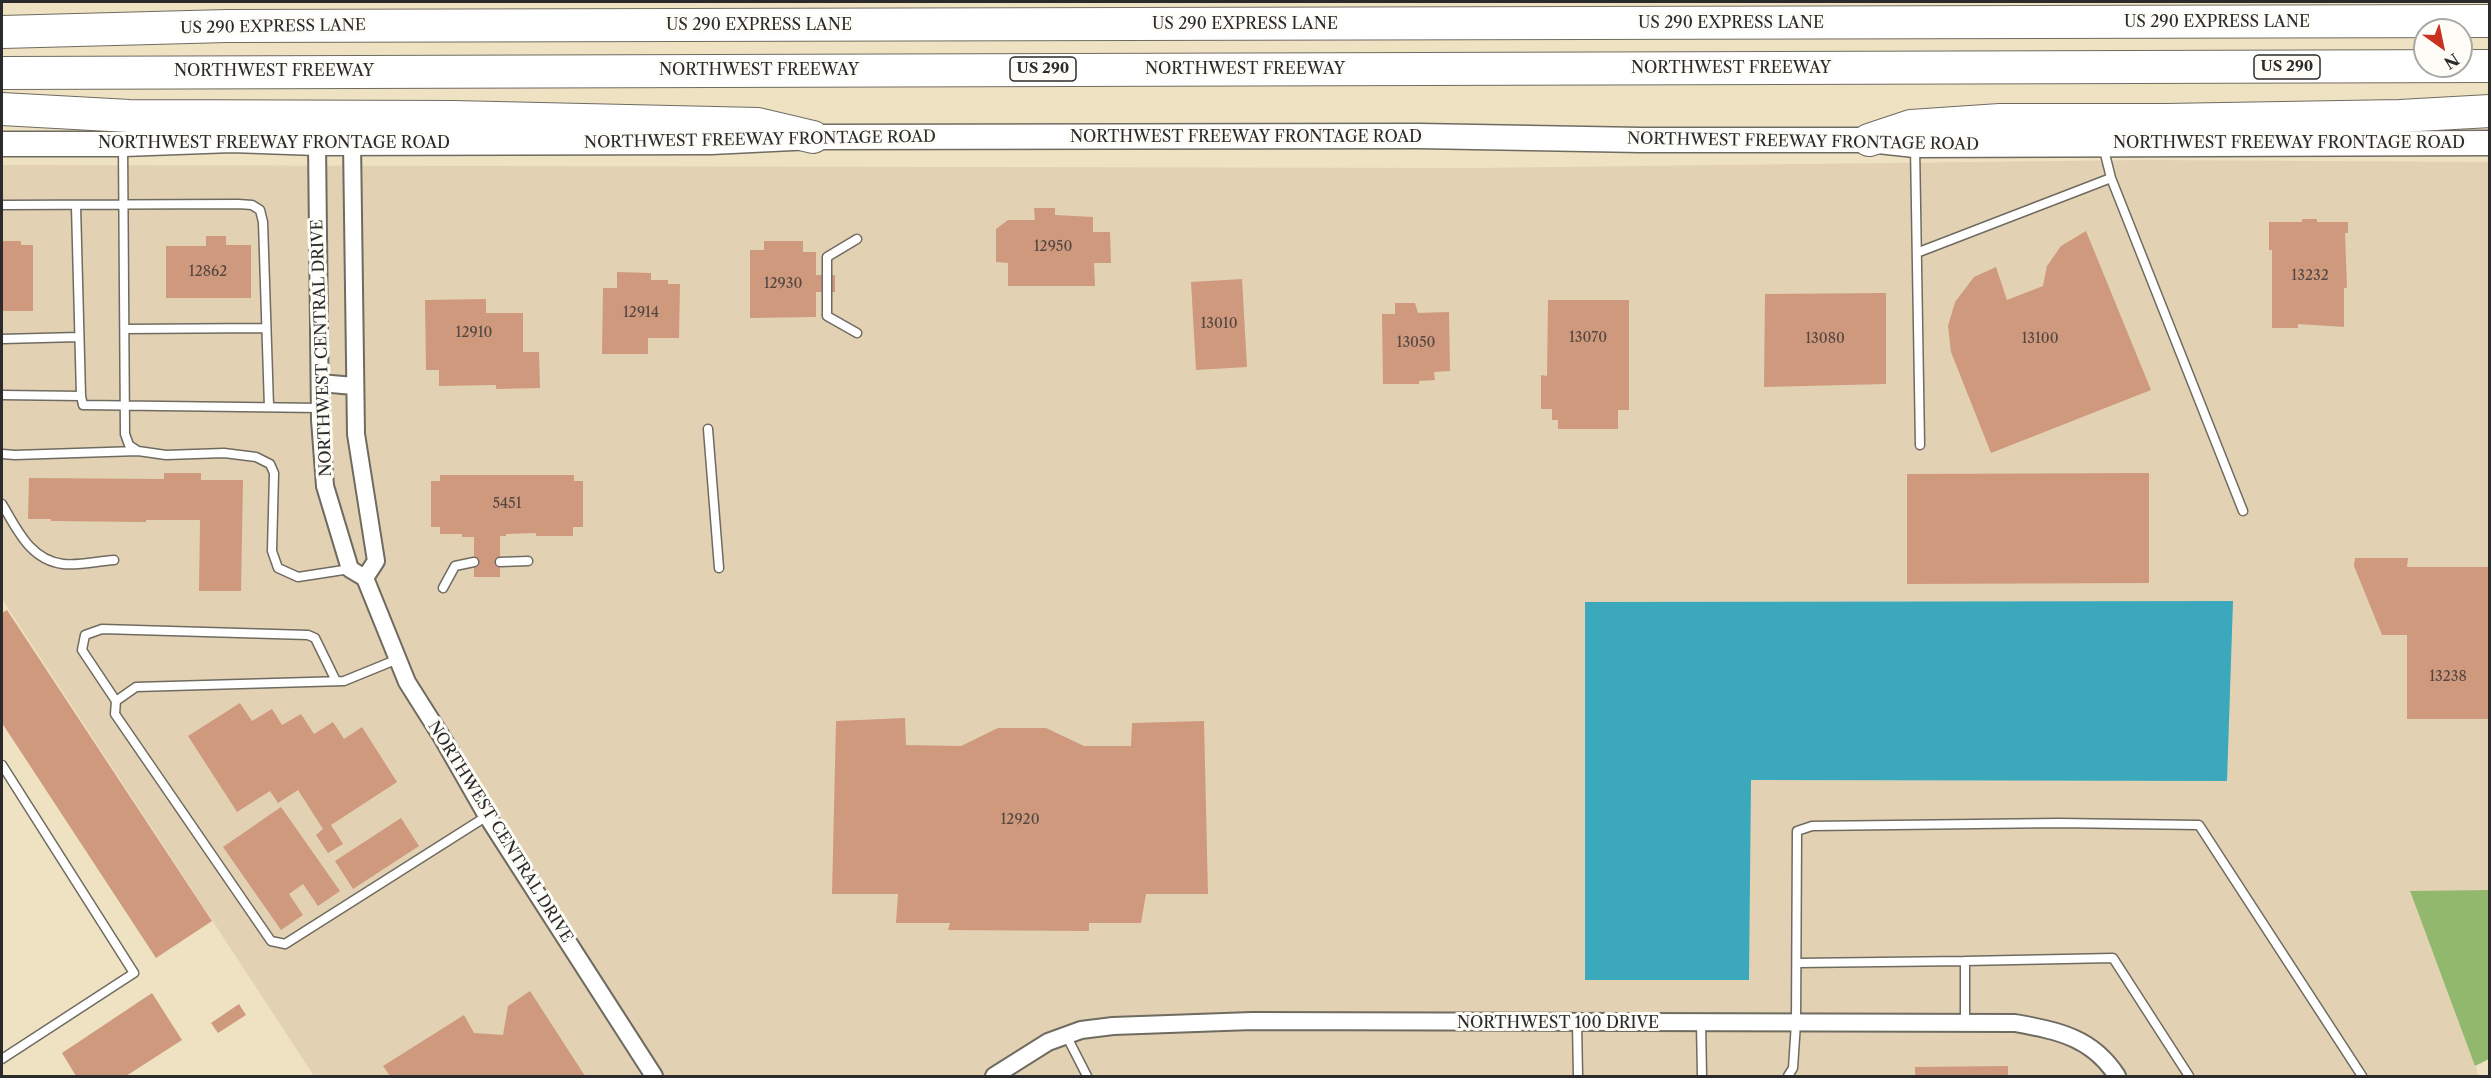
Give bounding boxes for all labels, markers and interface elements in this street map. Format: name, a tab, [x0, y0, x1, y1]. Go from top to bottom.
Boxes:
street label: US 290 EXPRESS LANE	[2124, 12, 2310, 32]
street label: US 290 EXPRESS LANE	[1638, 13, 1824, 33]
street label: US 290 EXPRESS LANE	[1152, 14, 1338, 34]
street label: US 290 EXPRESS LANE	[666, 15, 852, 35]
street label: US 290 EXPRESS LANE	[180, 16, 366, 38]
north arrow	[2413, 18, 2473, 78]
text: N	[2440, 49, 2463, 74]
road number: US 290	[2254, 55, 2320, 79]
road number: US 290	[1010, 57, 1076, 81]
street label: NORTHWEST FREEWAY	[1631, 58, 1831, 78]
street label: NORTHWEST FREEWAY	[1145, 59, 1345, 79]
street label: NORTHWEST FREEWAY	[659, 60, 859, 80]
street label: NORTHWEST FREEWAY	[174, 61, 374, 81]
street label: NORTHWEST FREEWAY FRONTAGE ROAD	[584, 127, 936, 153]
street label: NORTHWEST FREEWAY FRONTAGE ROAD	[1070, 127, 1422, 147]
street label: NORTHWEST FREEWAY FRONTAGE ROAD	[1627, 129, 1979, 155]
street label: NORTHWEST FREEWAY FRONTAGE ROAD	[98, 133, 450, 153]
street label: NORTHWEST FREEWAY FRONTAGE ROAD	[2113, 133, 2465, 153]
street label: NORTHWEST CENTRAL DRIVE	[308, 219, 336, 477]
house number: 12950	[1034, 239, 1072, 255]
house number: 12862	[189, 264, 227, 280]
house number: 13232	[2291, 268, 2329, 284]
house number: 12930	[764, 276, 802, 292]
house number: 12914	[623, 305, 659, 321]
house number: 13010	[1200, 316, 1238, 332]
house number: 12910	[456, 325, 492, 341]
house number: 13070	[1569, 330, 1607, 346]
house number: 13080	[1805, 331, 1845, 347]
house number: 13100	[2021, 331, 2059, 347]
house number: 13050	[1397, 335, 1435, 351]
house number: 5451	[492, 496, 522, 512]
house number: 13238	[2429, 669, 2467, 685]
street label: NORTHWEST CENTRAL DRIVE	[424, 718, 576, 946]
house number: 12920	[1000, 812, 1040, 828]
street label: NORTHWEST 100 DRIVE	[1457, 1013, 1659, 1033]

